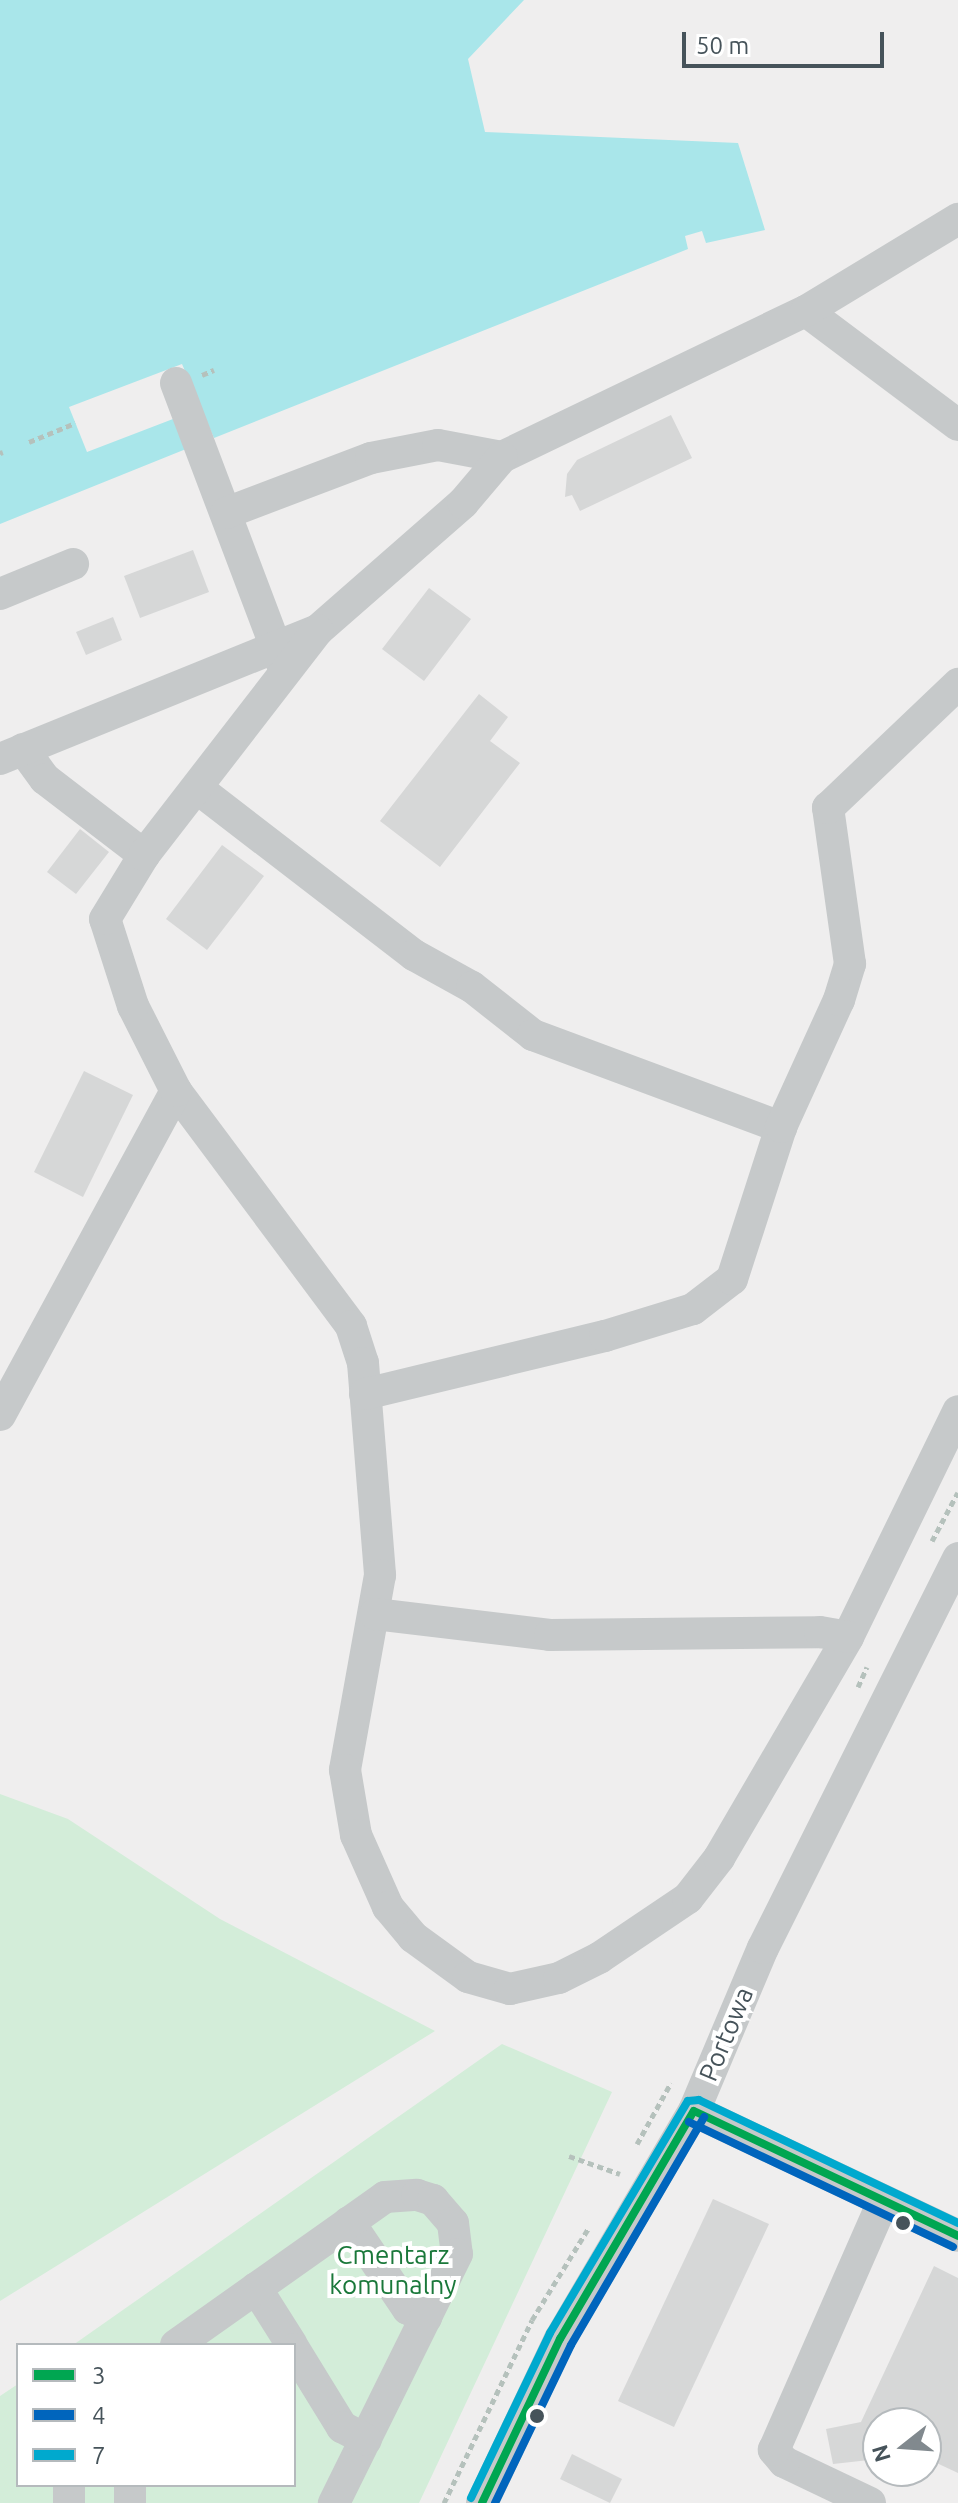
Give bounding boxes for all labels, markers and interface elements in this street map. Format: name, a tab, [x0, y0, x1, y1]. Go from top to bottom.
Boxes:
scale bar	[686, 16, 888, 66]
text: 50 m	[696, 32, 749, 59]
street label: Portowa	[692, 1982, 760, 2086]
unlabelled marker	[895, 2215, 911, 2231]
park label: Cmentarz komunalny	[329, 2239, 457, 2300]
legend	[16, 2343, 296, 2487]
text: 3	[92, 2362, 106, 2389]
text: 4	[92, 2402, 106, 2429]
north arrow	[862, 2407, 942, 2487]
unlabelled marker	[529, 2408, 545, 2424]
text: 7	[92, 2442, 106, 2469]
text: N	[866, 2442, 895, 2465]

